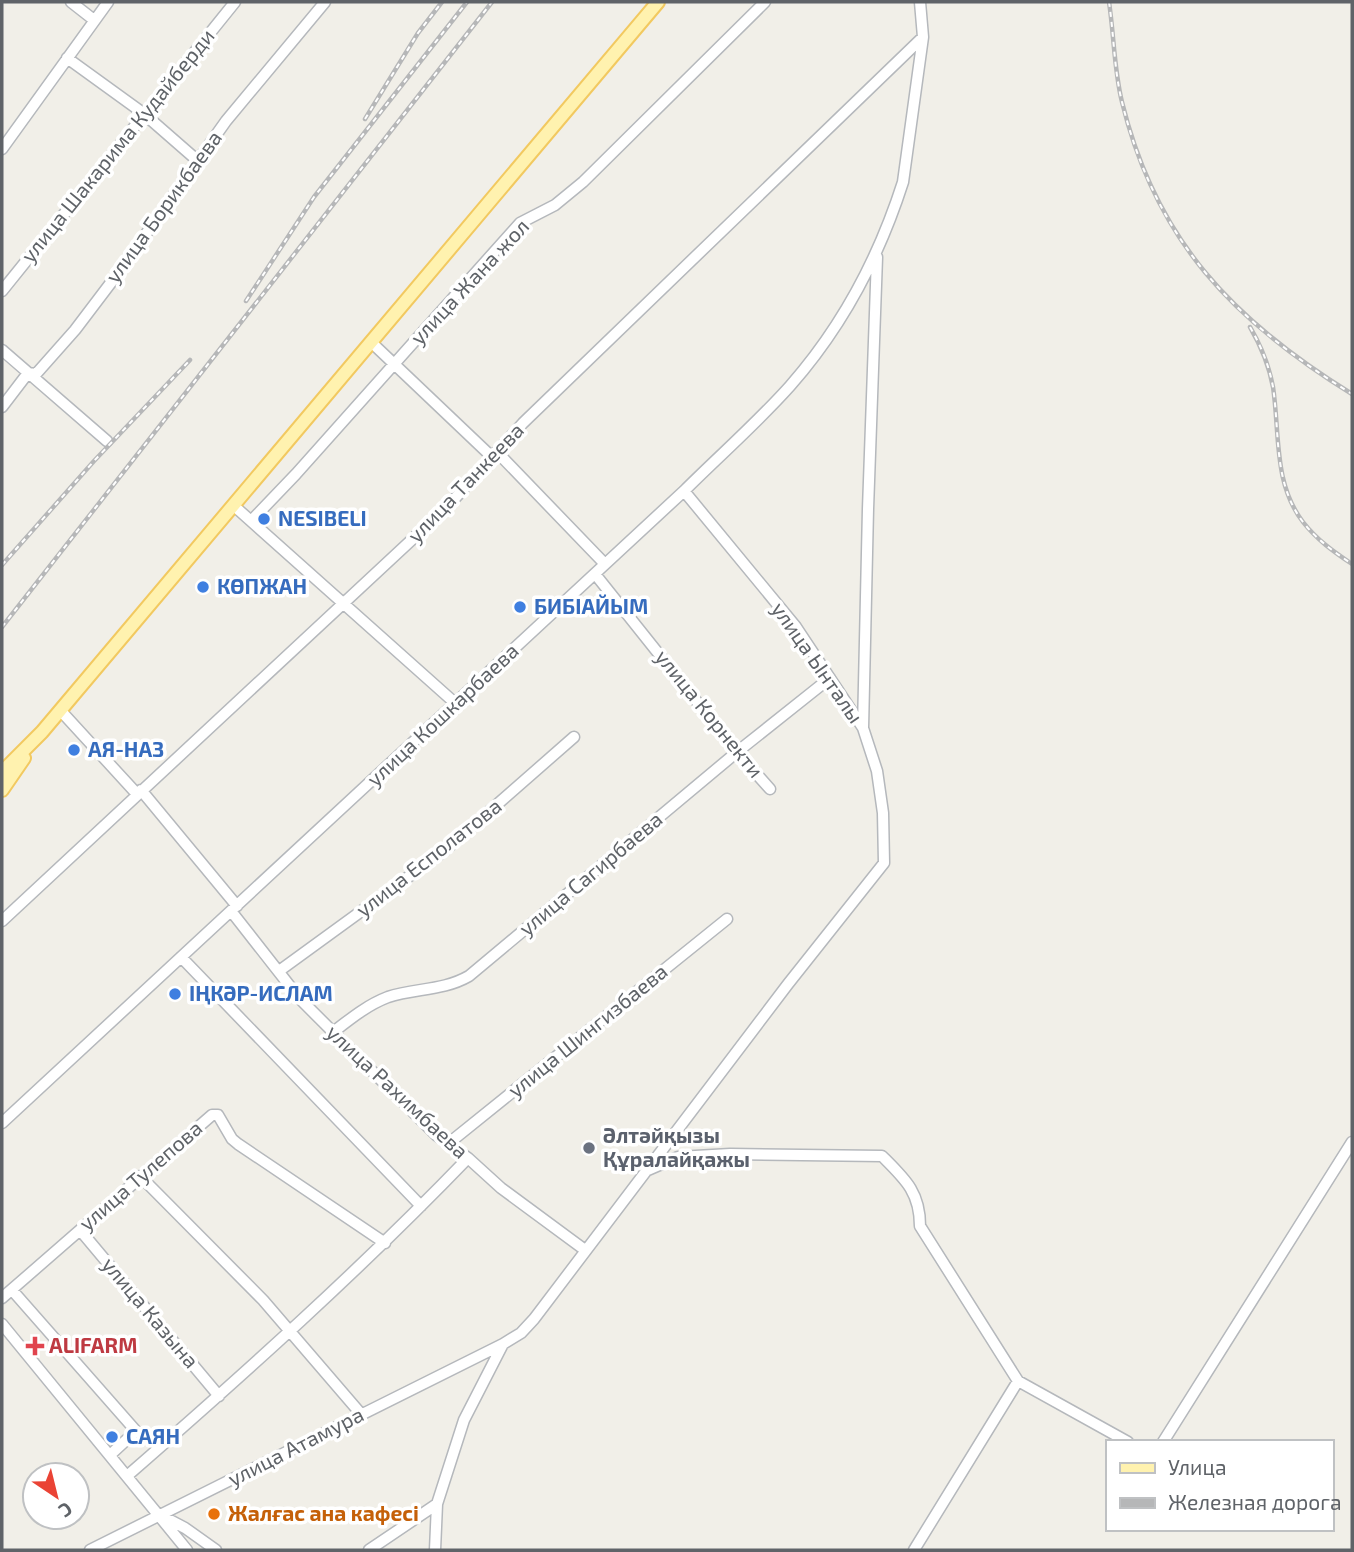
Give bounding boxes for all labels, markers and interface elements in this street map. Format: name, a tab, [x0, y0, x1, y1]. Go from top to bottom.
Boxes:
street label: улица Шакарима Кудайберди	[15, 23, 220, 267]
street label: улица Борикбаева	[99, 125, 227, 288]
street label: улица Жана жол	[404, 213, 534, 350]
street label: улица Танкеева	[402, 417, 529, 548]
place label: NESIBELI	[278, 505, 367, 530]
marker: NESIBELI	[256, 511, 272, 527]
place label: КӨПЖАН	[217, 573, 307, 598]
marker: КӨПЖАН	[195, 579, 211, 595]
place label: БИБІАЙЫМ	[534, 593, 648, 618]
street label: улица Ынталы	[766, 597, 869, 728]
marker: БИБІАЙЫМ	[512, 599, 528, 615]
street label: улица Кошкарбаева	[361, 637, 524, 791]
street label: улица Корнекти	[650, 644, 769, 783]
place label: АЯ-НАЗ	[88, 736, 164, 761]
marker: АЯ-НАЗ	[66, 742, 82, 758]
street label: улица Есполатова	[350, 792, 506, 922]
street label: улица Сагирбаева	[513, 806, 667, 941]
street label: улица Шингизбаева	[502, 958, 673, 1103]
place label: ІҢКӘР-ИСЛАМ	[189, 980, 333, 1005]
marker: ІҢКӘР-ИСЛАМ	[167, 986, 183, 1002]
street label: улица Рахимбаева	[321, 1019, 474, 1164]
street label: улица Тулепова	[73, 1115, 207, 1236]
place label: Әлтәйқызы Құралайқажы	[603, 1122, 750, 1171]
marker: Әлтәйқызы Құралайқажы	[581, 1140, 597, 1156]
street label: улица Казына	[97, 1252, 205, 1373]
place label: ALIFARM	[49, 1332, 137, 1357]
marker: ALIFARM	[27, 1338, 43, 1354]
street label: улица Атамура	[223, 1401, 368, 1492]
place label: САЯН	[126, 1423, 180, 1448]
marker: САЯН	[104, 1429, 120, 1445]
legend	[1106, 1440, 1333, 1531]
text: Улица	[1168, 1454, 1227, 1479]
north arrow	[21, 1461, 91, 1531]
text: Железная дорога	[1168, 1489, 1341, 1514]
text: С	[55, 1498, 77, 1523]
place label: Жалғас ана кафесі	[228, 1500, 419, 1525]
marker: Жалғас ана кафесі	[206, 1506, 222, 1522]

